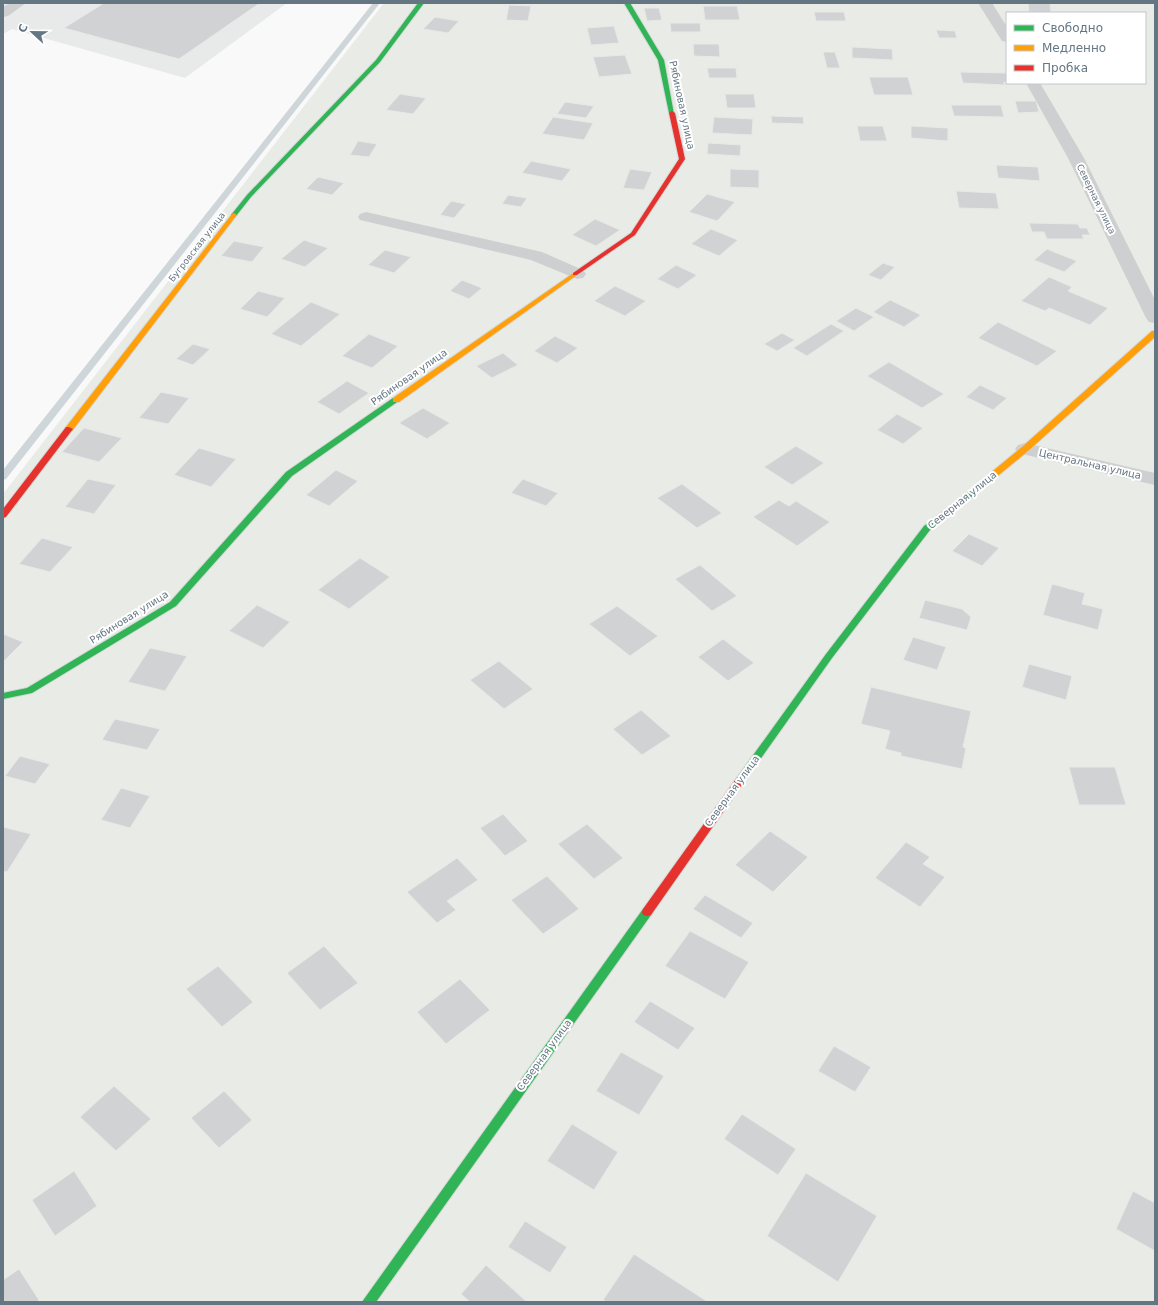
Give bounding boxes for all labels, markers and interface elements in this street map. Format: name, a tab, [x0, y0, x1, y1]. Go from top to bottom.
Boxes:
north arrow	[12, 12, 52, 52]
legend	[1006, 12, 1146, 84]
text: Свободно	[1042, 21, 1103, 35]
text: С	[16, 22, 31, 35]
text: Медленно	[1042, 41, 1106, 55]
street label: Рябиновая улица	[667, 60, 697, 150]
text: Пробка	[1042, 61, 1088, 75]
street label: Северная улица	[1075, 162, 1117, 236]
street label: Бугровская улица	[167, 210, 227, 284]
street label: Рябиновая улица	[369, 347, 449, 407]
street label: Центральная улица	[1038, 447, 1142, 481]
street label: Северная улица	[925, 469, 999, 531]
street label: Рябиновая улица	[88, 588, 170, 646]
street label: Северная улица	[703, 753, 761, 829]
street label: Северная улица	[515, 1017, 573, 1093]

